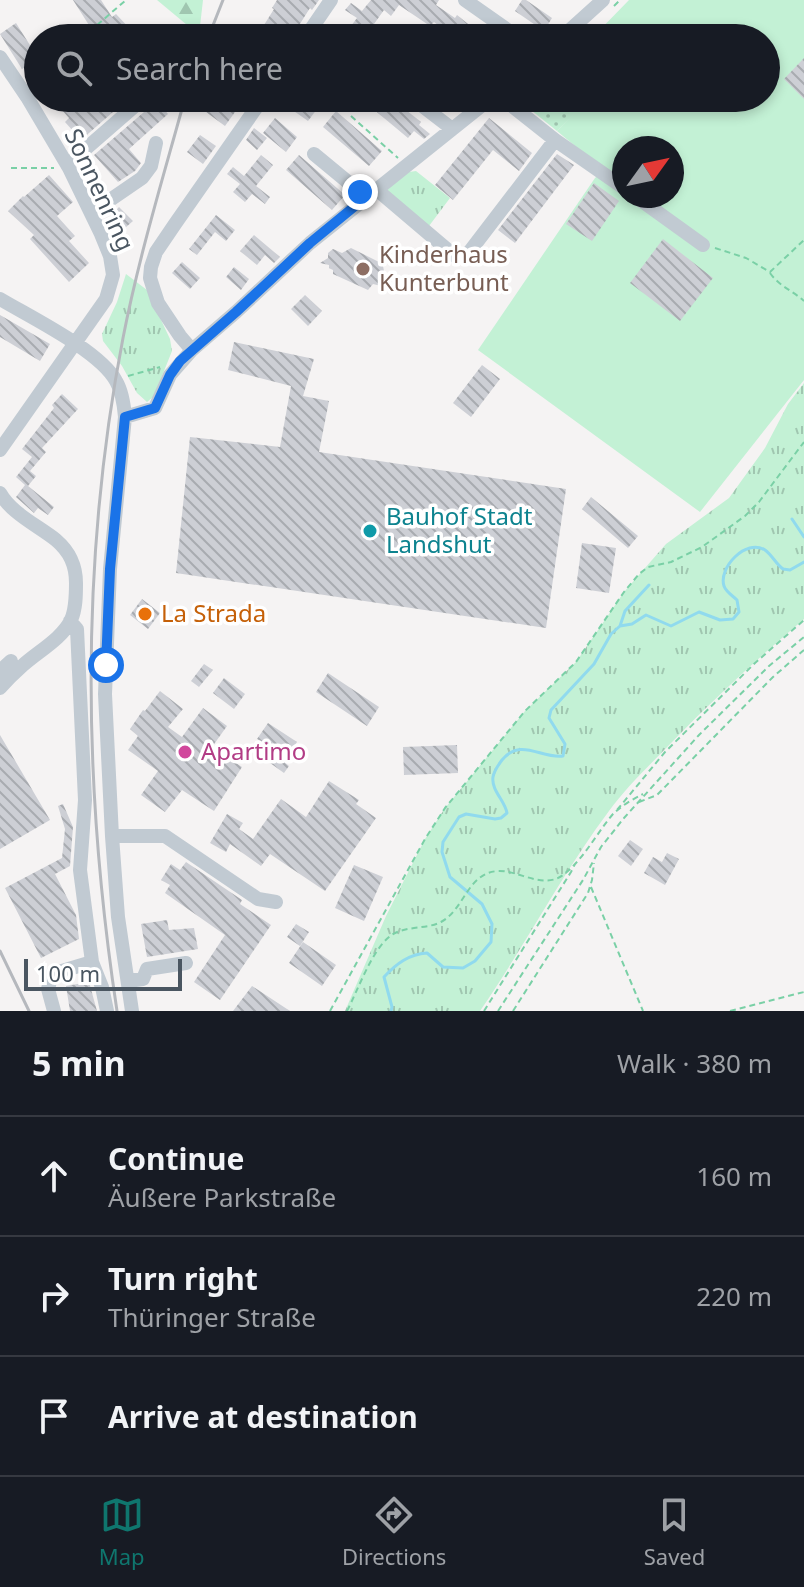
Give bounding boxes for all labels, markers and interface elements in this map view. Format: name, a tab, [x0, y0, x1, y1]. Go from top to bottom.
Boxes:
search box	[24, 24, 780, 112]
icon: search	[52, 46, 96, 90]
text: Search here	[116, 48, 283, 89]
street label: Sonnenring	[58, 123, 143, 256]
north arrow	[612, 136, 684, 208]
route end	[342, 174, 378, 210]
place label: Kinderhaus Kunterbunt	[379, 237, 509, 298]
marker: Kinderhaus Kunterbunt	[354, 260, 372, 278]
place label: Bauhof Stadt Landshut	[386, 499, 533, 560]
marker: Bauhof Stadt Landshut	[361, 522, 379, 540]
place label: La Strada	[161, 596, 266, 629]
marker: La Strada	[136, 605, 154, 623]
route start	[88, 647, 124, 683]
place label: Apartimo	[201, 734, 306, 767]
marker: Apartimo	[176, 743, 194, 761]
scale bar	[24, 955, 182, 991]
text: 100 m	[36, 958, 100, 988]
text: 5 min	[32, 1040, 126, 1086]
text: Walk · 380 m	[617, 1045, 772, 1081]
text: Continue	[108, 1138, 244, 1179]
icon: ahead	[32, 1154, 76, 1198]
text: 160 m	[696, 1158, 772, 1194]
text: Äußere Parkstraße	[108, 1179, 336, 1215]
text: Turn right	[108, 1258, 258, 1299]
icon: right	[32, 1274, 76, 1318]
text: 220 m	[696, 1278, 772, 1314]
text: Thüringer Straße	[108, 1299, 316, 1335]
icon: arrive	[32, 1394, 76, 1438]
text: Arrive at destination	[108, 1396, 418, 1437]
tab: Map	[99, 1493, 145, 1571]
tab: Directions	[342, 1493, 446, 1571]
tab: Saved	[644, 1493, 705, 1571]

